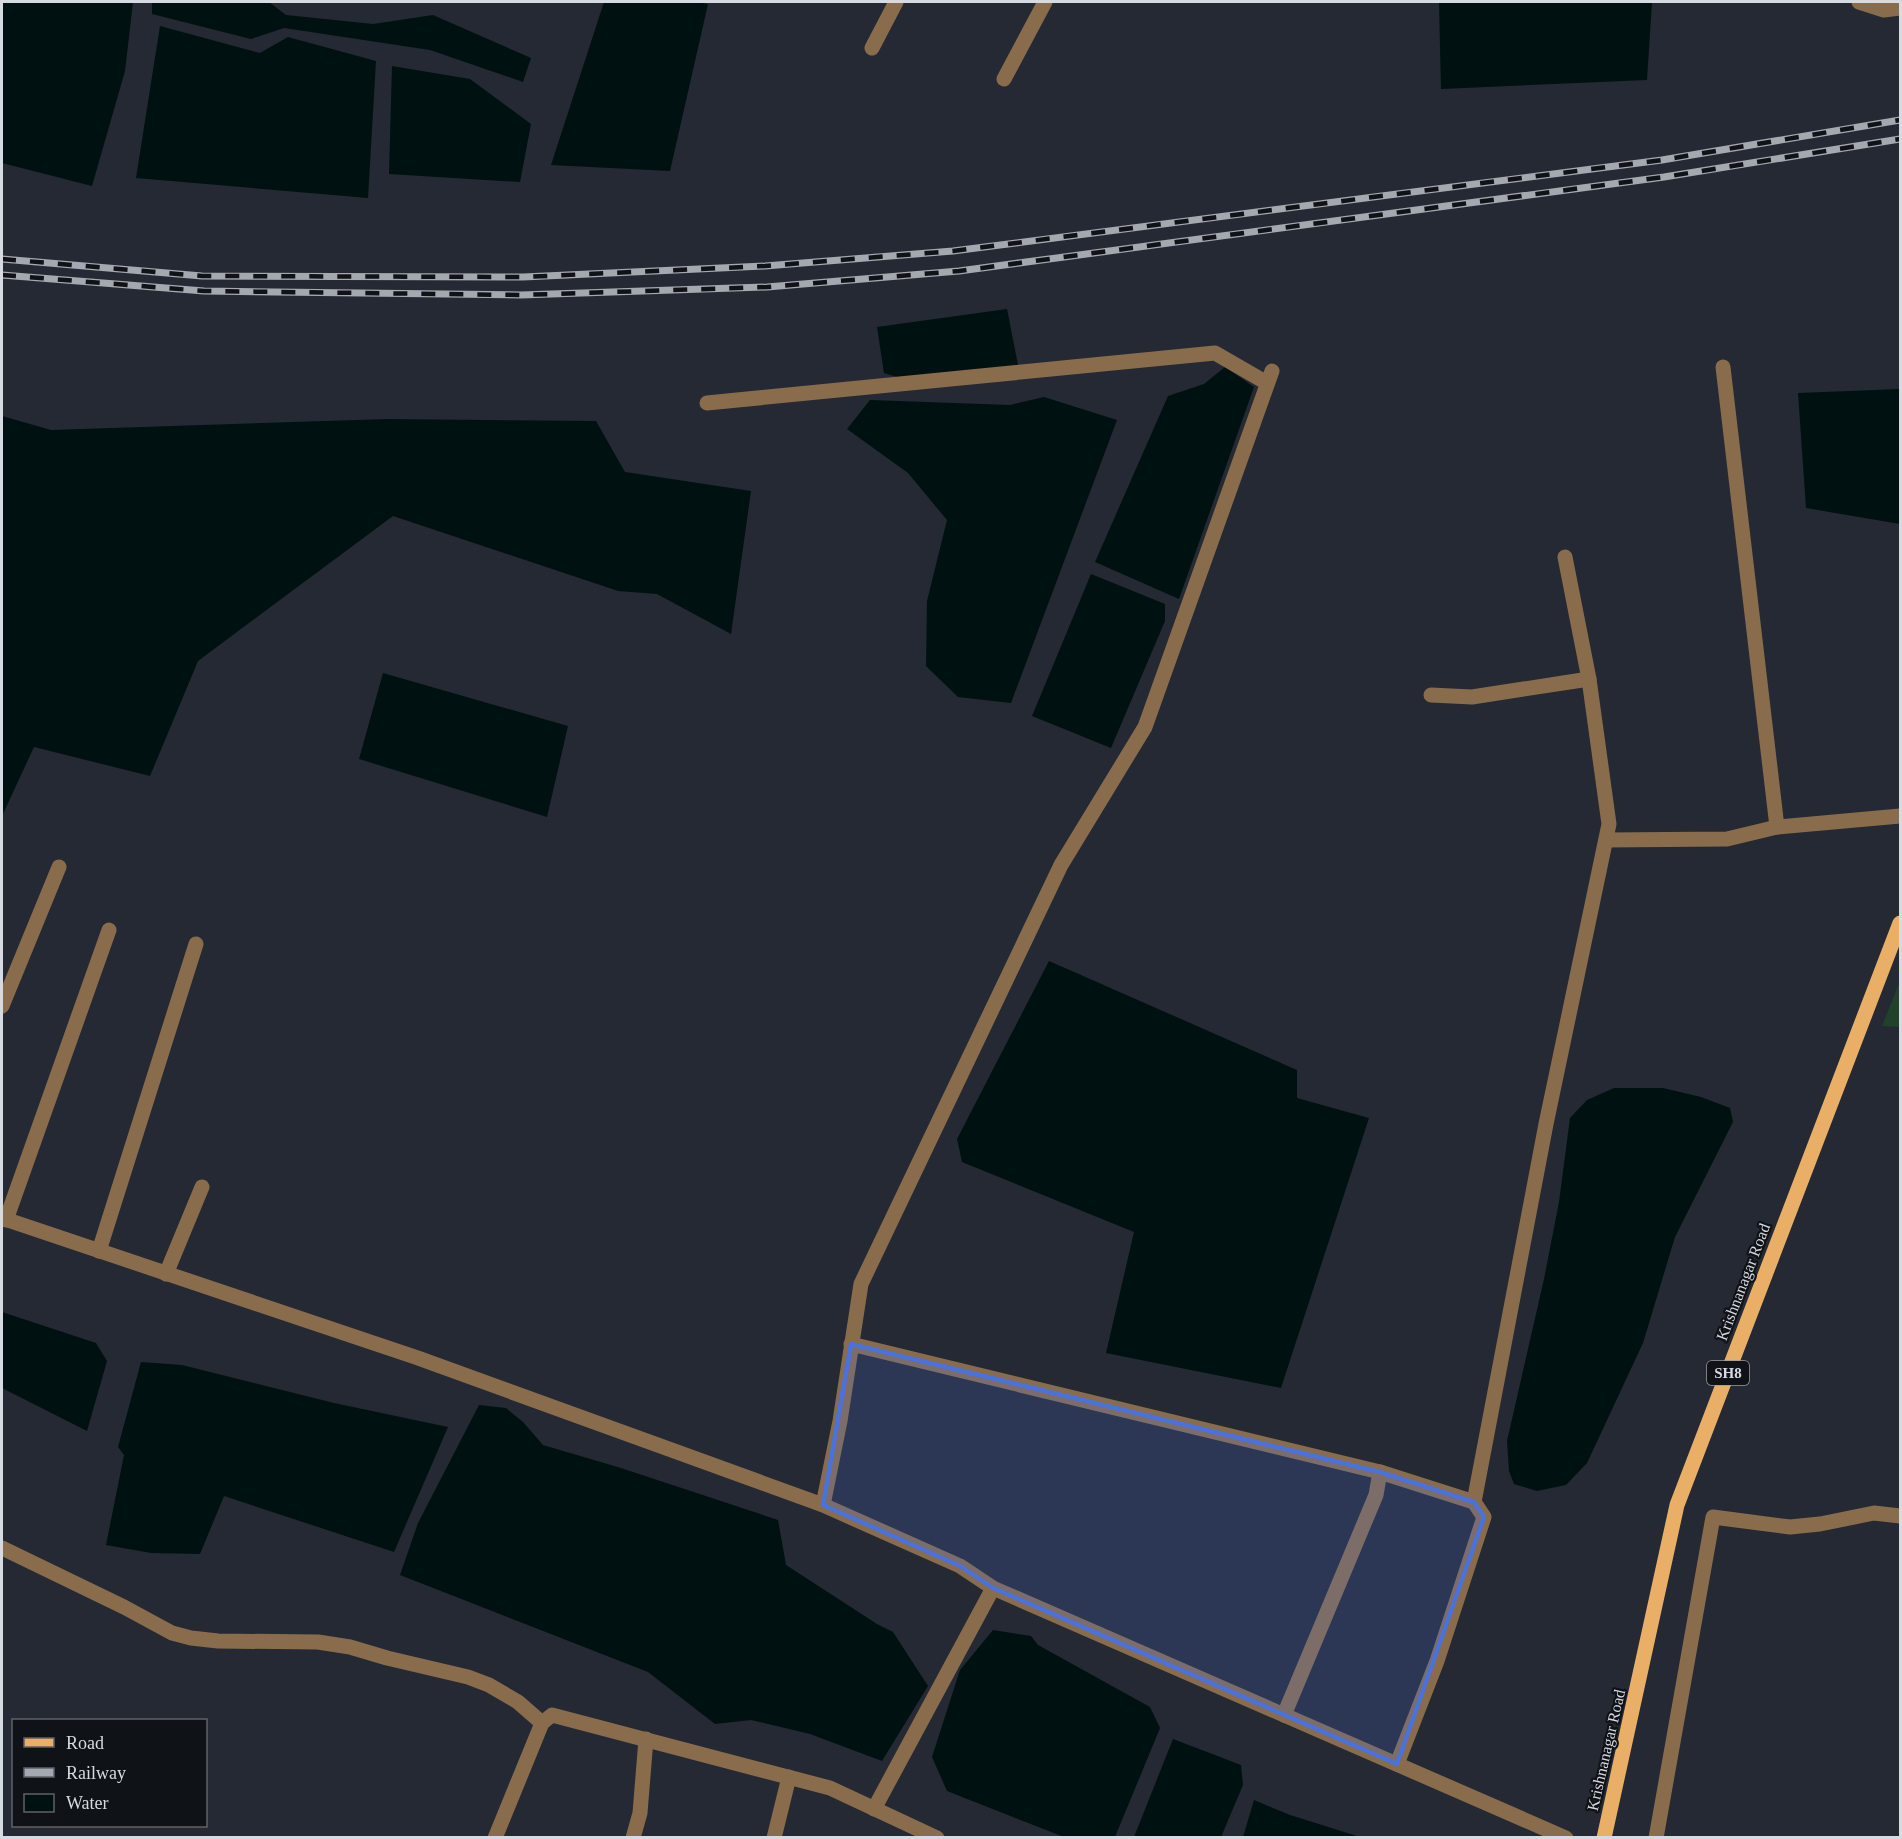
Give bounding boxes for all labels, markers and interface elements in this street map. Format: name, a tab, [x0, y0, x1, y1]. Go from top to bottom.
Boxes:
street label: Krishnanagar Road	[1713, 1221, 1774, 1343]
road number: SH8	[1707, 1361, 1749, 1385]
street label: Krishnanagar Road	[1584, 1688, 1629, 1813]
legend	[12, 1719, 207, 1827]
text: Road	[66, 1733, 104, 1753]
text: Railway	[66, 1763, 126, 1783]
text: Water	[66, 1793, 109, 1813]

